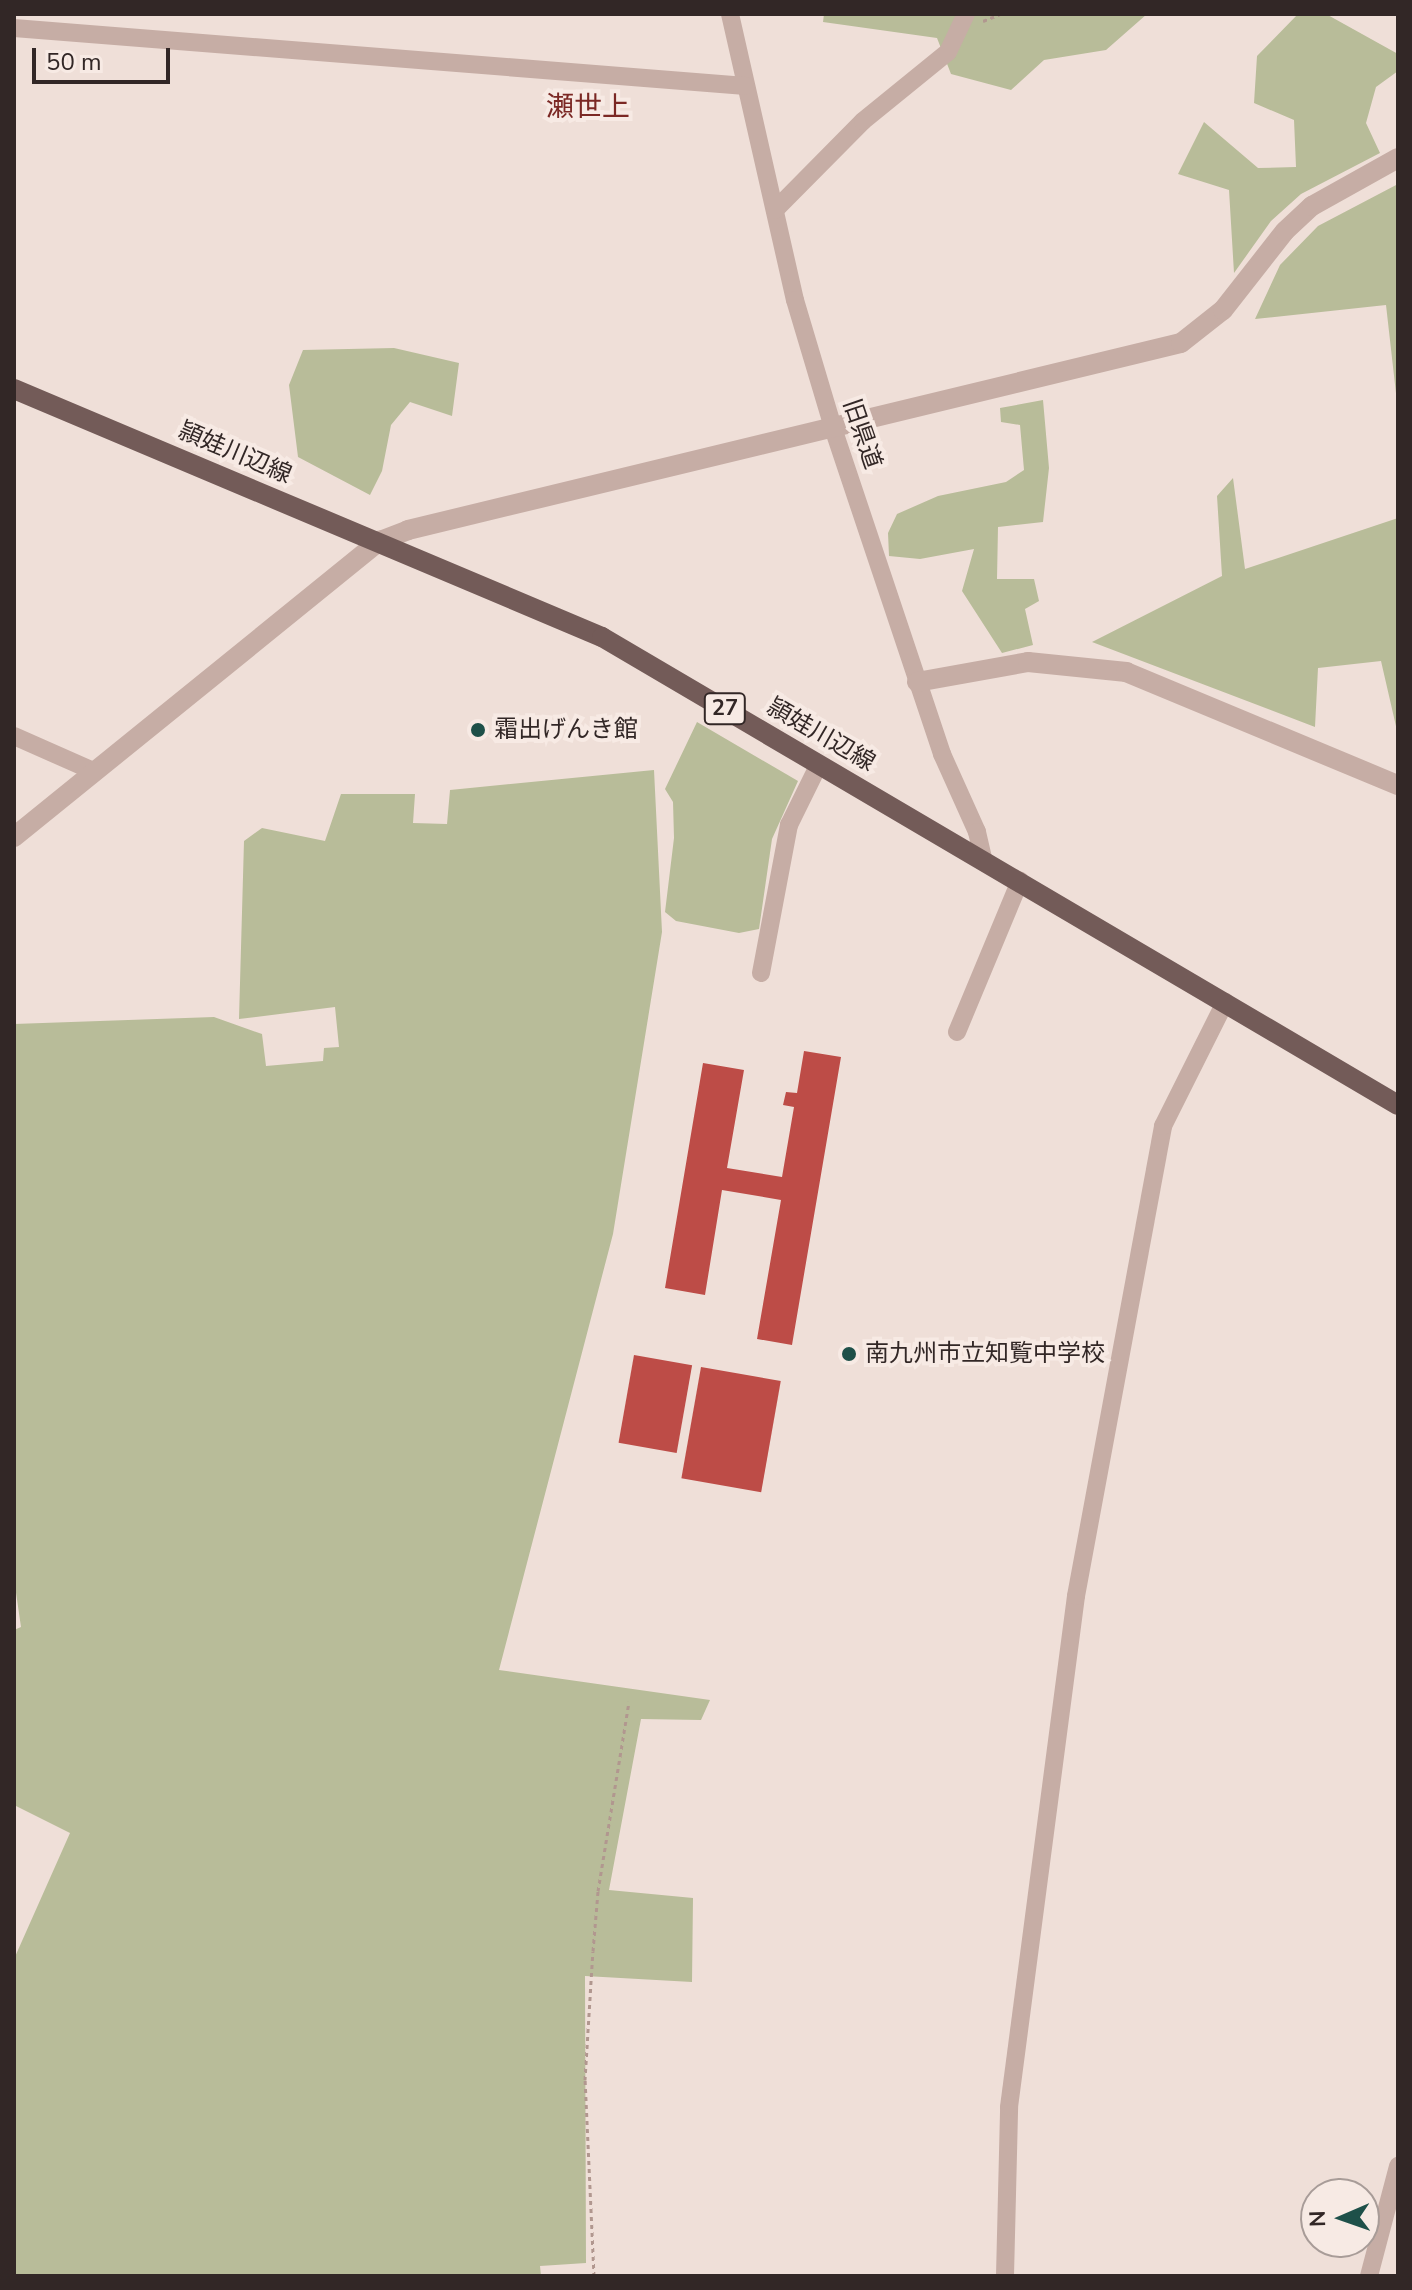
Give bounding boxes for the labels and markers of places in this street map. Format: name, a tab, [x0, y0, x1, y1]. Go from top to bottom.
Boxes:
place label: 霜出げんき館	[494, 716, 638, 744]
marker: 霜出げんき館	[469, 721, 487, 739]
place label: 南九州市立知覧中学校	[865, 1340, 1105, 1368]
marker: 南九州市立知覧中学校	[840, 1345, 858, 1363]

